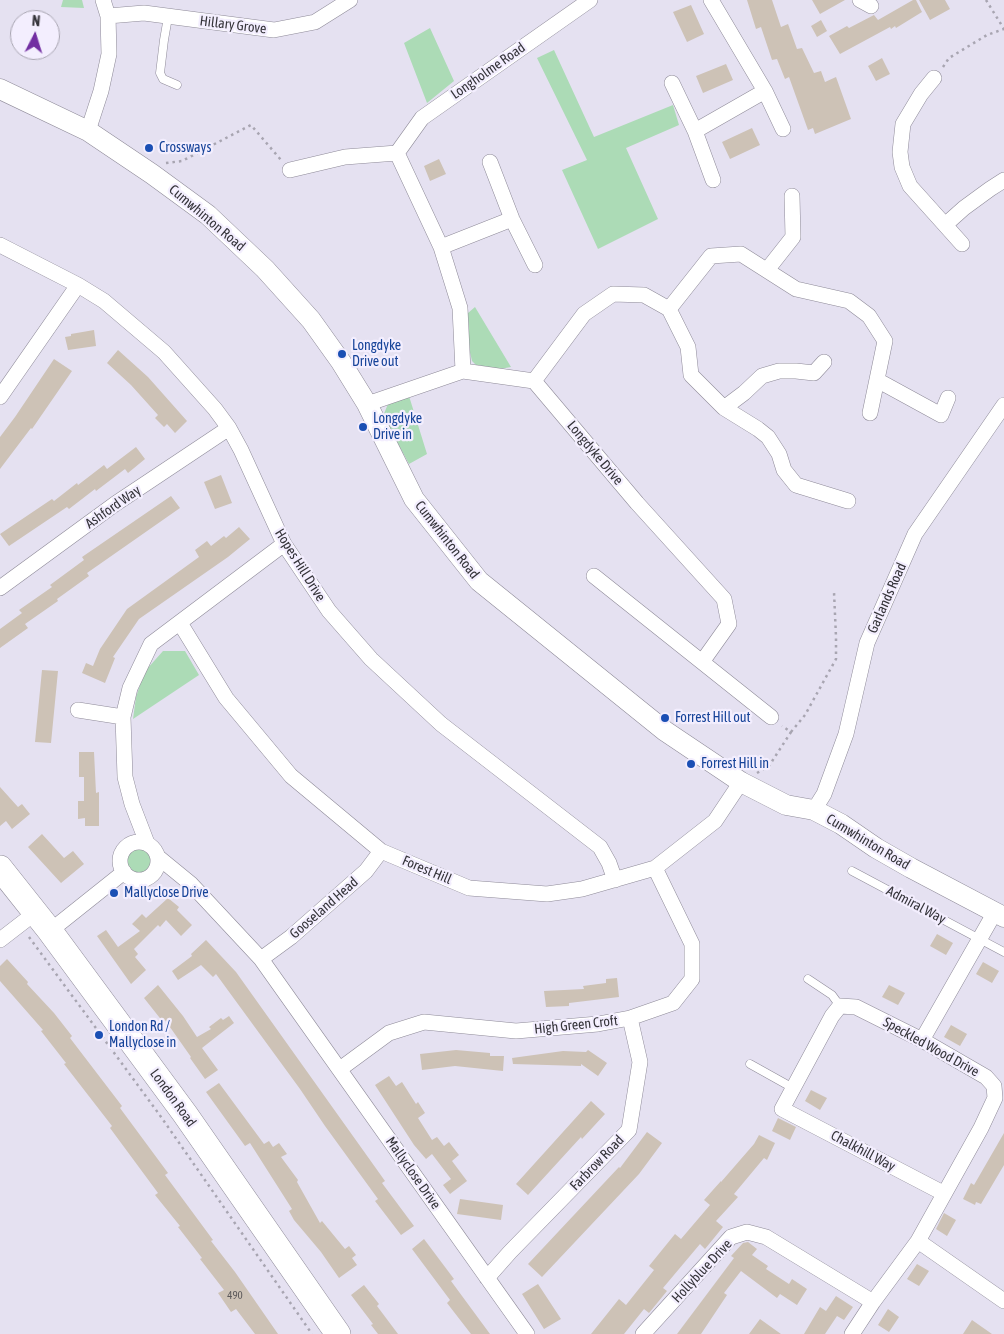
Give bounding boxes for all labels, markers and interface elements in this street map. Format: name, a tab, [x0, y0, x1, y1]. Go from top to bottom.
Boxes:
north arrow	[10, 10, 60, 60]
text: N	[31, 13, 41, 29]
street label: Hillary Grove	[199, 13, 267, 37]
street label: Longholme Road	[448, 39, 528, 103]
place label: Crossways	[159, 140, 211, 156]
marker: Crossways	[143, 142, 155, 154]
street label: Cumwhinton Road	[166, 181, 248, 255]
place label: Longdyke Drive out	[352, 338, 401, 371]
marker: Longdyke Drive out	[336, 348, 348, 360]
place label: Longdyke Drive in	[373, 411, 422, 444]
street label: Longdyke Drive	[563, 418, 627, 488]
marker: Longdyke Drive in	[357, 421, 369, 433]
street label: Ashford Way	[82, 482, 144, 532]
street label: Cumwhinton Road	[411, 498, 483, 582]
street label: Hopes Hill Drive	[271, 526, 329, 604]
street label: Garlands Road	[864, 560, 910, 636]
place label: Forrest Hill out	[675, 710, 751, 726]
marker: Forrest Hill out	[659, 712, 671, 724]
place label: Forrest Hill in	[701, 756, 769, 772]
marker: Forrest Hill in	[685, 758, 697, 770]
street label: Cumwhinton Road	[823, 811, 913, 873]
street label: Forest Hill	[400, 852, 454, 888]
street label: Gooseland Head	[286, 874, 362, 942]
street label: Admiral Way	[883, 882, 949, 928]
place label: Mallyclose Drive	[124, 885, 209, 901]
marker: Mallyclose Drive	[108, 887, 120, 899]
street label: High Green Croft	[533, 1012, 619, 1038]
street label: Speckled Wood Drive	[880, 1014, 982, 1080]
place label: London Rd / Mallyclose in	[109, 1019, 176, 1052]
marker: London Rd / Mallyclose in	[93, 1029, 105, 1041]
street label: London Road	[146, 1066, 200, 1130]
street label: Chalkhill Way	[828, 1127, 898, 1175]
street label: Farbrow Road	[567, 1132, 627, 1194]
street label: Mallyclose Drive	[382, 1134, 444, 1212]
street label: Hollyblue Drive	[668, 1236, 736, 1306]
house number: 490	[227, 1289, 243, 1303]

